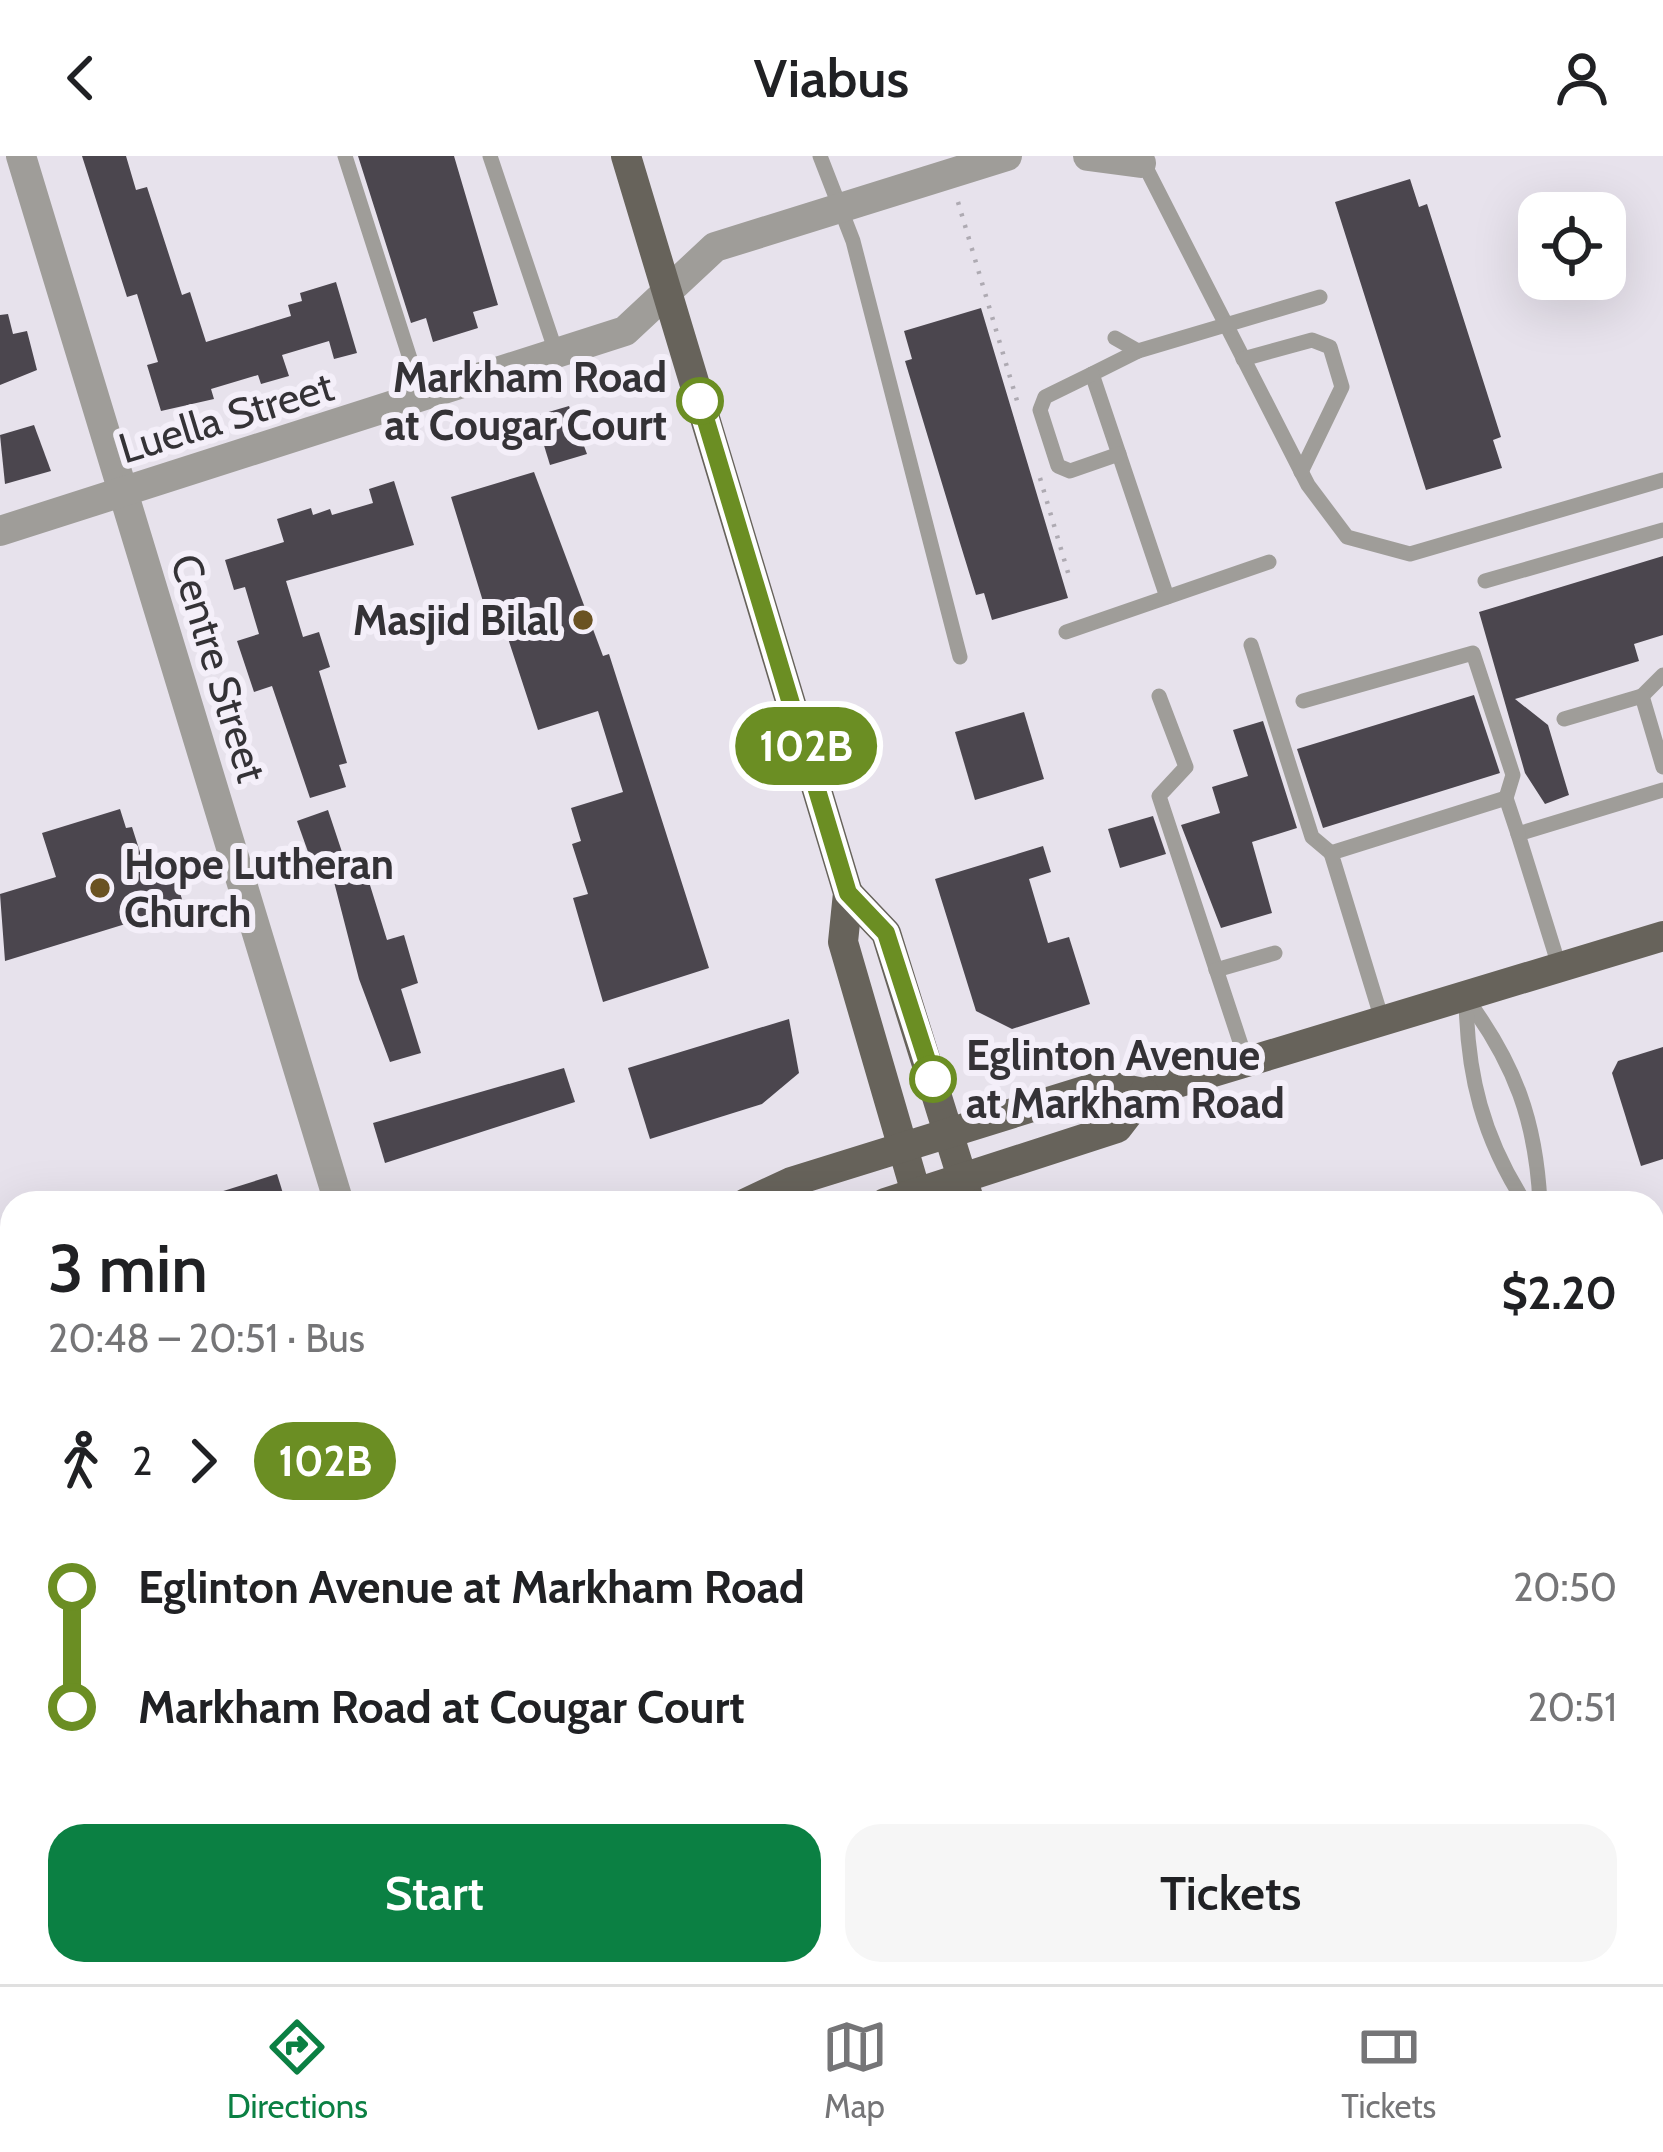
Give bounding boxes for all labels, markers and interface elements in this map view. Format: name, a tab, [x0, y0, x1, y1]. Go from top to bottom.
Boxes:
icon: back	[48, 45, 114, 111]
text: Viabus	[754, 45, 909, 111]
icon: person	[1549, 45, 1615, 111]
map controls	[1518, 192, 1626, 300]
button: locate	[1518, 192, 1626, 300]
place label: Markham Road at Cougar Court	[384, 351, 667, 451]
street label: Luella Street	[112, 360, 340, 474]
marker: Markham Road at Cougar Court	[678, 379, 722, 423]
street label: Centre Street	[160, 548, 278, 788]
place label: Masjid Bilal	[353, 594, 559, 646]
marker: Masjid Bilal	[570, 607, 596, 633]
line badge: 102B	[722, 707, 890, 785]
text: 102B	[759, 720, 853, 772]
place label: Hope Lutheran Church	[124, 838, 394, 938]
marker: Hope Lutheran Church	[87, 875, 113, 901]
place label: Eglinton Avenue at Markham Road	[966, 1029, 1285, 1129]
marker: Eglinton Avenue at Markham Road	[911, 1057, 955, 1101]
text: 3 min	[48, 1228, 208, 1309]
text: $2.20	[1502, 1266, 1617, 1320]
text: 20:48 – 20:51 · Bus	[48, 1314, 365, 1362]
icon: walk	[48, 1428, 114, 1494]
icon: forward	[170, 1428, 236, 1494]
text: 102B	[278, 1435, 372, 1487]
text: 2	[132, 1437, 152, 1485]
text: Eglinton Avenue at Markham Road	[138, 1560, 805, 1614]
text: 20:50	[1513, 1563, 1617, 1611]
text: Markham Road at Cougar Court	[138, 1680, 745, 1734]
text: 20:51	[1527, 1683, 1617, 1731]
button: Start	[48, 1824, 821, 1962]
button: Tickets	[845, 1824, 1617, 1962]
tab: Directions	[227, 2014, 368, 2126]
tab: Map	[822, 2014, 888, 2126]
tab: Tickets	[1341, 2014, 1436, 2126]

